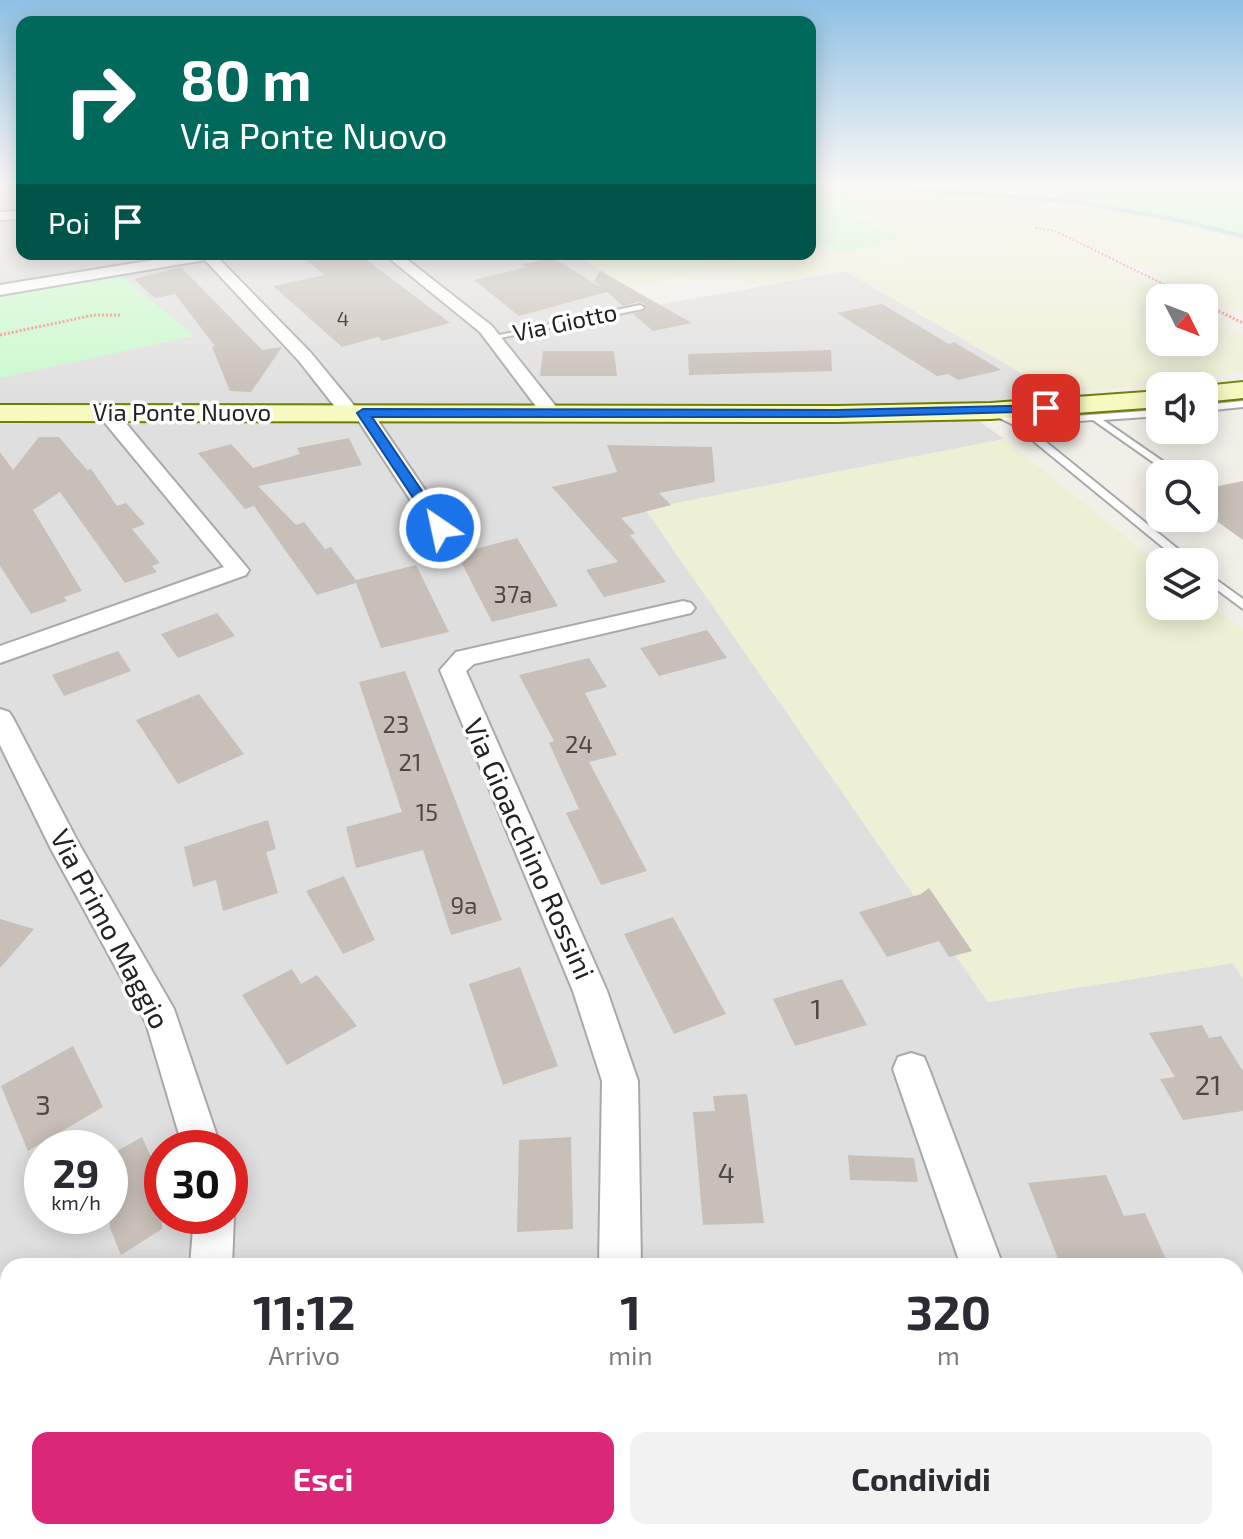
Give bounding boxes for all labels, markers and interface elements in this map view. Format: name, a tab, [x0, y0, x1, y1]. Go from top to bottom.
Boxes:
text: 80 m	[180, 45, 312, 112]
icon: right	[48, 48, 152, 152]
text: Via Ponte Nuovo	[180, 113, 448, 156]
icon: arrive	[106, 200, 150, 244]
text: Poi	[48, 204, 90, 240]
north arrow	[1146, 284, 1218, 356]
map controls	[1146, 284, 1218, 620]
street label: Via Giotto	[510, 296, 619, 347]
house number: 4	[337, 306, 349, 330]
button: sound	[1146, 372, 1218, 444]
pin	[1012, 374, 1080, 442]
icon: arrive	[1024, 386, 1068, 430]
street label: Via Ponte Nuovo	[93, 397, 271, 426]
button: search	[1146, 460, 1218, 532]
position arrow	[398, 486, 482, 570]
button: layers	[1146, 548, 1218, 620]
house number: 37a	[494, 579, 532, 608]
house number: 23	[383, 709, 409, 738]
street label: Via Gioacchino Rossini	[457, 713, 603, 984]
house number: 24	[565, 729, 593, 758]
house number: 21	[398, 747, 422, 776]
house number: 15	[416, 797, 438, 826]
street label: Via Primo Maggio	[44, 823, 178, 1034]
house number: 9a	[451, 890, 477, 919]
house number: 1	[810, 991, 822, 1025]
house number: 21	[1195, 1067, 1221, 1101]
house number: 3	[35, 1087, 51, 1121]
speed limit sign: 30	[144, 1130, 248, 1234]
text: 29	[53, 1148, 99, 1196]
house number: 4	[717, 1155, 735, 1189]
text: km/h	[51, 1190, 101, 1214]
text: 11:12	[253, 1282, 355, 1340]
text: 1	[620, 1282, 641, 1340]
text: 320	[906, 1282, 991, 1340]
text: Arrivo	[268, 1339, 340, 1370]
text: min	[608, 1339, 653, 1370]
text: m	[937, 1339, 960, 1370]
button: Esci	[32, 1432, 614, 1524]
button: Condividi	[630, 1432, 1212, 1524]

